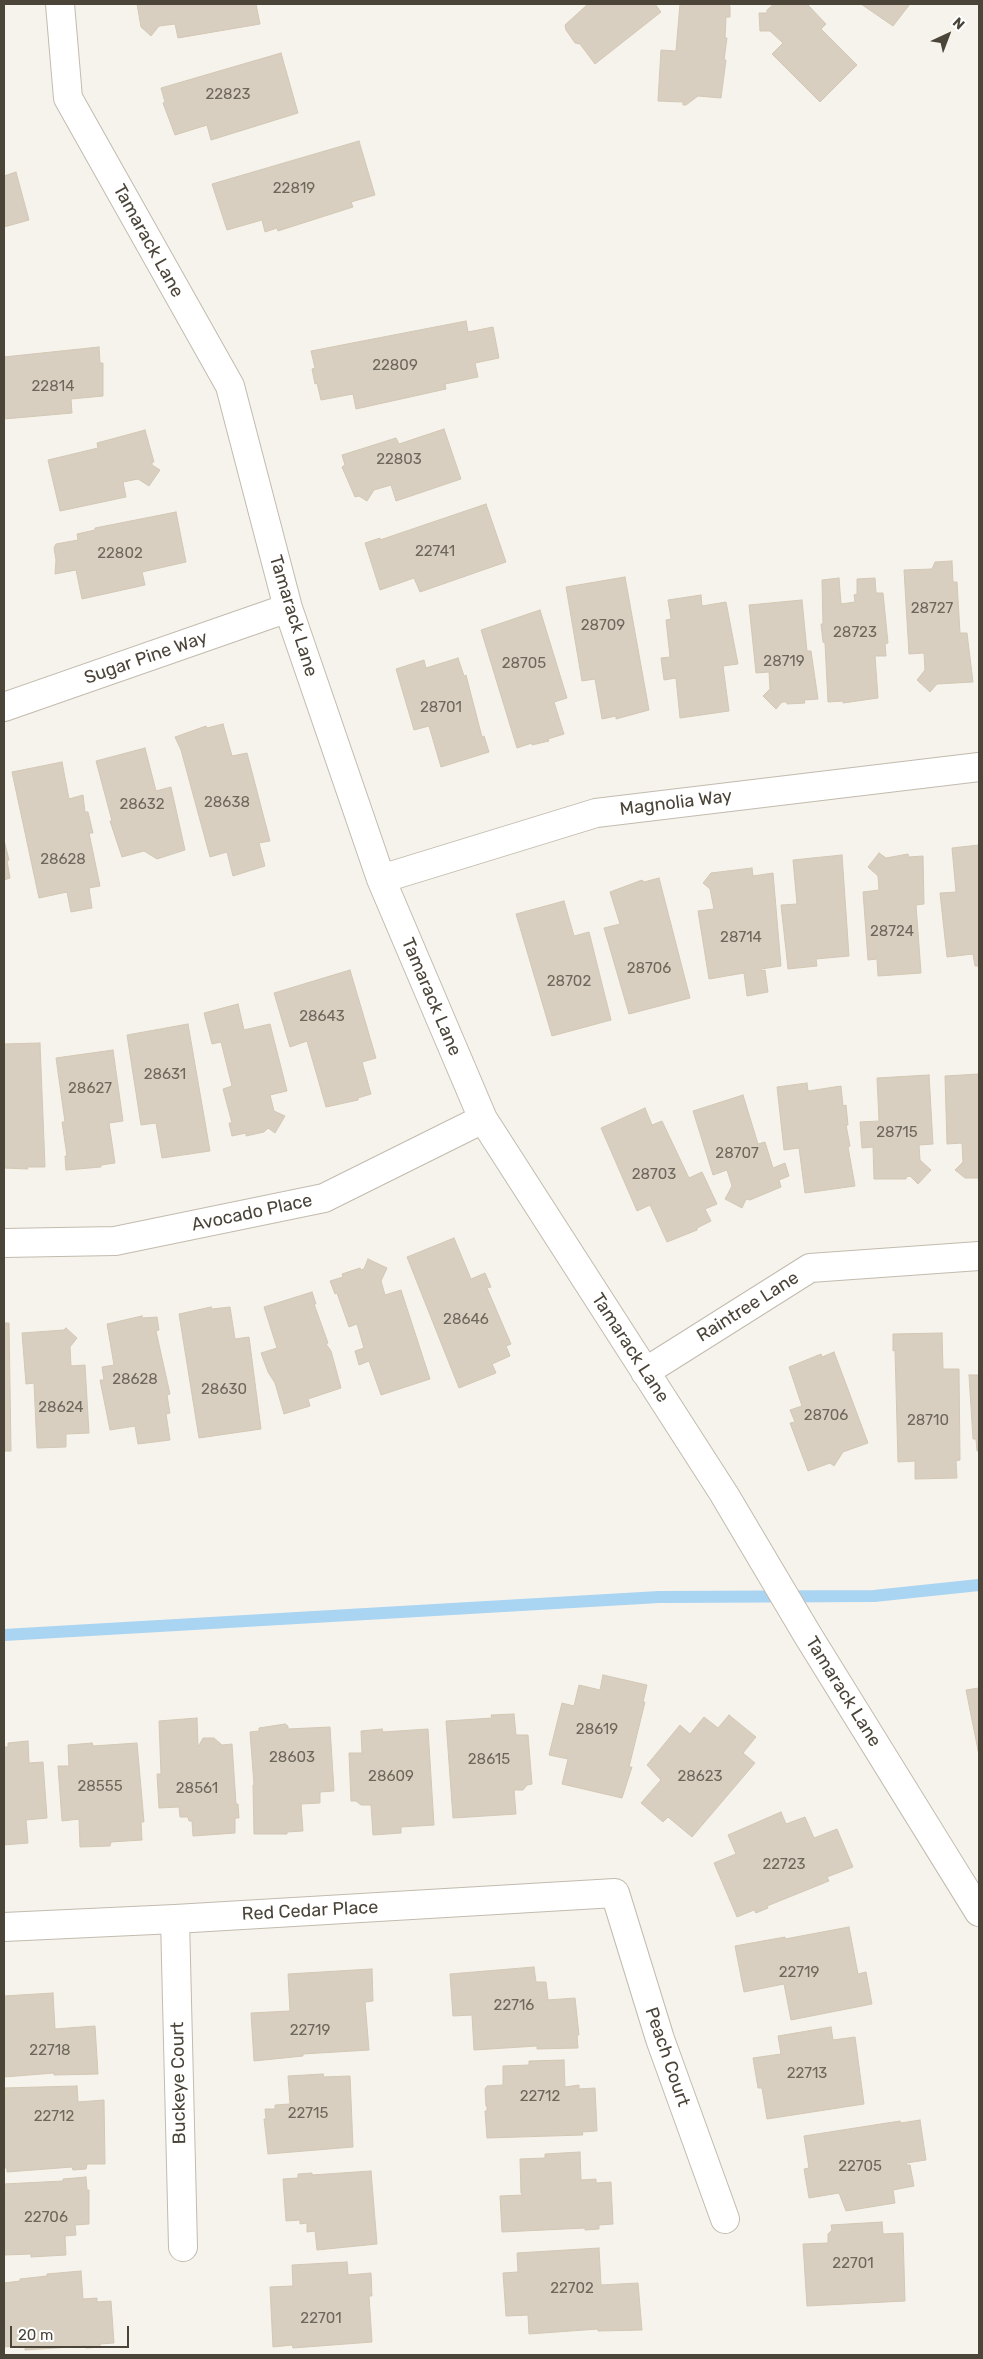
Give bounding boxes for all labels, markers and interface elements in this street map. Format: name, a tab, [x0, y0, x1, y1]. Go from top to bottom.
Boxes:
north arrow	[923, 10, 973, 60]
text: N	[949, 14, 968, 33]
house number: 22823	[206, 86, 250, 104]
house number: 22819	[273, 180, 315, 198]
street label: Tamarack Lane	[108, 181, 188, 301]
house number: 22809	[372, 357, 418, 375]
house number: 22814	[32, 378, 74, 396]
house number: 22803	[376, 451, 422, 469]
house number: 22741	[415, 543, 455, 561]
house number: 22802	[97, 545, 143, 563]
street label: Tamarack Lane	[264, 553, 322, 679]
house number: 28727	[911, 600, 953, 618]
house number: 28709	[581, 617, 625, 635]
house number: 28723	[833, 624, 877, 642]
street label: Sugar Pine Way	[82, 627, 210, 689]
house number: 28719	[763, 653, 805, 671]
house number: 28705	[502, 655, 546, 673]
house number: 28701	[420, 699, 462, 717]
street label: Magnolia Way	[619, 785, 733, 821]
house number: 28638	[204, 794, 250, 812]
house number: 28632	[119, 796, 165, 814]
house number: 28628	[40, 851, 86, 869]
house number: 28724	[870, 923, 914, 941]
house number: 28714	[720, 929, 762, 947]
street label: Tamarack Lane	[396, 935, 466, 1059]
house number: 28706	[627, 960, 671, 978]
house number: 28702	[547, 973, 591, 991]
house number: 28643	[299, 1008, 345, 1026]
house number: 28631	[144, 1066, 186, 1084]
house number: 28627	[68, 1080, 112, 1098]
house number: 28715	[876, 1124, 918, 1142]
house number: 28707	[715, 1145, 759, 1163]
house number: 28703	[632, 1166, 676, 1184]
street label: Avocado Place	[190, 1190, 314, 1236]
street label: Raintree Lane	[693, 1267, 803, 1347]
street label: Tamarack Lane	[587, 1289, 673, 1407]
house number: 28646	[443, 1311, 489, 1329]
house number: 28628	[112, 1371, 158, 1389]
house number: 28630	[201, 1381, 247, 1399]
house number: 28624	[38, 1399, 84, 1417]
house number: 28706	[804, 1407, 848, 1425]
house number: 28710	[907, 1412, 949, 1430]
street label: Tamarack Lane	[800, 1633, 886, 1751]
house number: 28619	[576, 1721, 618, 1739]
house number: 28603	[269, 1749, 315, 1767]
house number: 28615	[468, 1751, 510, 1769]
house number: 28609	[368, 1768, 414, 1786]
house number: 28623	[677, 1768, 723, 1786]
house number: 28555	[77, 1778, 123, 1796]
house number: 28561	[176, 1780, 218, 1798]
house number: 22723	[762, 1856, 806, 1874]
street label: Red Cedar Place	[241, 1897, 379, 1925]
house number: 22719	[779, 1964, 819, 1982]
house number: 22716	[494, 1997, 534, 2015]
street label: Peach Court	[640, 2004, 694, 2110]
street label: Buckeye Court	[167, 2022, 191, 2144]
house number: 22719	[290, 2022, 330, 2040]
house number: 22718	[29, 2042, 71, 2060]
house number: 22713	[787, 2065, 827, 2083]
house number: 22712	[520, 2088, 560, 2106]
house number: 22715	[288, 2105, 328, 2123]
house number: 22712	[34, 2108, 74, 2126]
house number: 22705	[838, 2158, 882, 2176]
house number: 22706	[24, 2209, 68, 2227]
house number: 22701	[832, 2255, 874, 2273]
house number: 22702	[550, 2280, 594, 2298]
house number: 22701	[300, 2310, 342, 2328]
scale bar	[12, 2316, 131, 2348]
text: 20 m	[18, 2326, 53, 2344]

